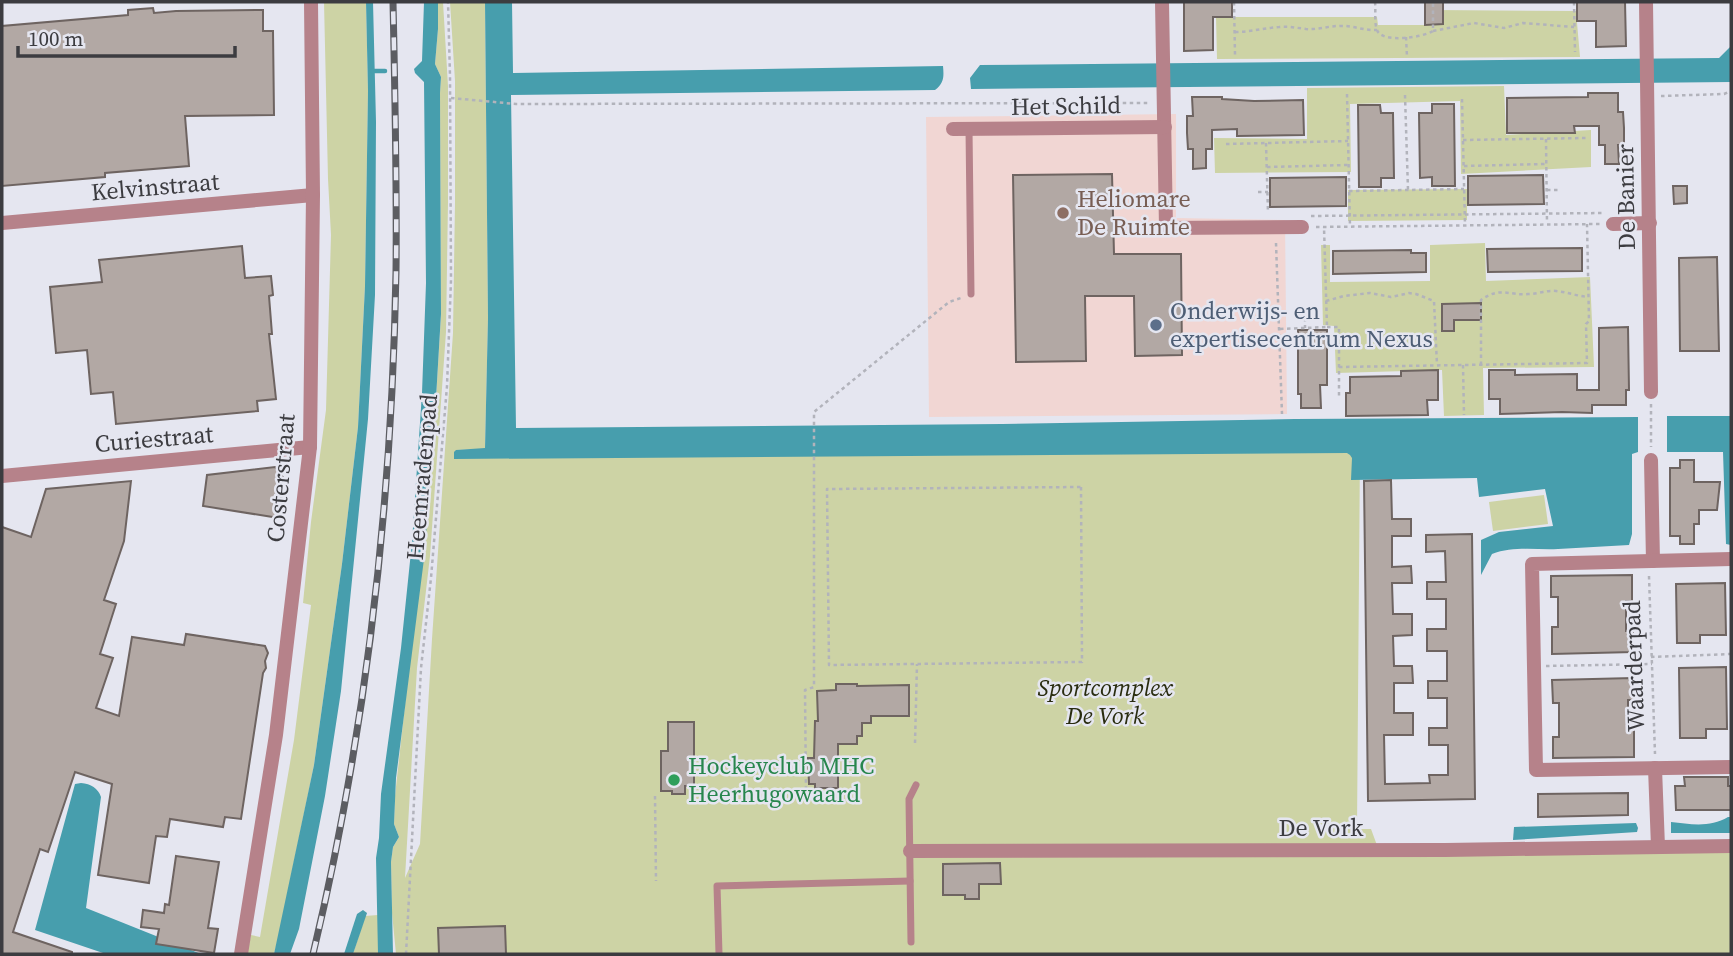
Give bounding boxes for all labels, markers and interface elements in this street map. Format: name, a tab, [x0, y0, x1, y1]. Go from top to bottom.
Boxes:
scale bar	[18, 14, 234, 58]
text: 100 m	[28, 24, 83, 53]
street label: Het Schild	[1011, 88, 1122, 123]
street label: De Banier	[1608, 144, 1643, 250]
street label: Kelvinstraat	[89, 164, 221, 209]
place label: Heliomare De Ruimte	[1077, 182, 1191, 243]
marker: Heliomare De Ruimte	[1055, 205, 1071, 221]
place label: Onderwijs- en expertisecentrum Nexus	[1170, 294, 1433, 355]
marker: Onderwijs- en expertisecentrum Nexus	[1148, 317, 1164, 333]
street label: Heemradenpad	[398, 392, 445, 561]
street label: Costerstraat	[258, 412, 303, 544]
street label: Curiestraat	[93, 417, 215, 460]
street label: Waarderpad	[1615, 599, 1652, 732]
park label: Sportcomplex De Vork	[1037, 671, 1173, 732]
place label: Hockeyclub MHC Heerhugowaard	[688, 749, 874, 810]
marker: Hockeyclub MHC Heerhugowaard	[666, 772, 682, 788]
street label: De Vork	[1279, 811, 1364, 844]

